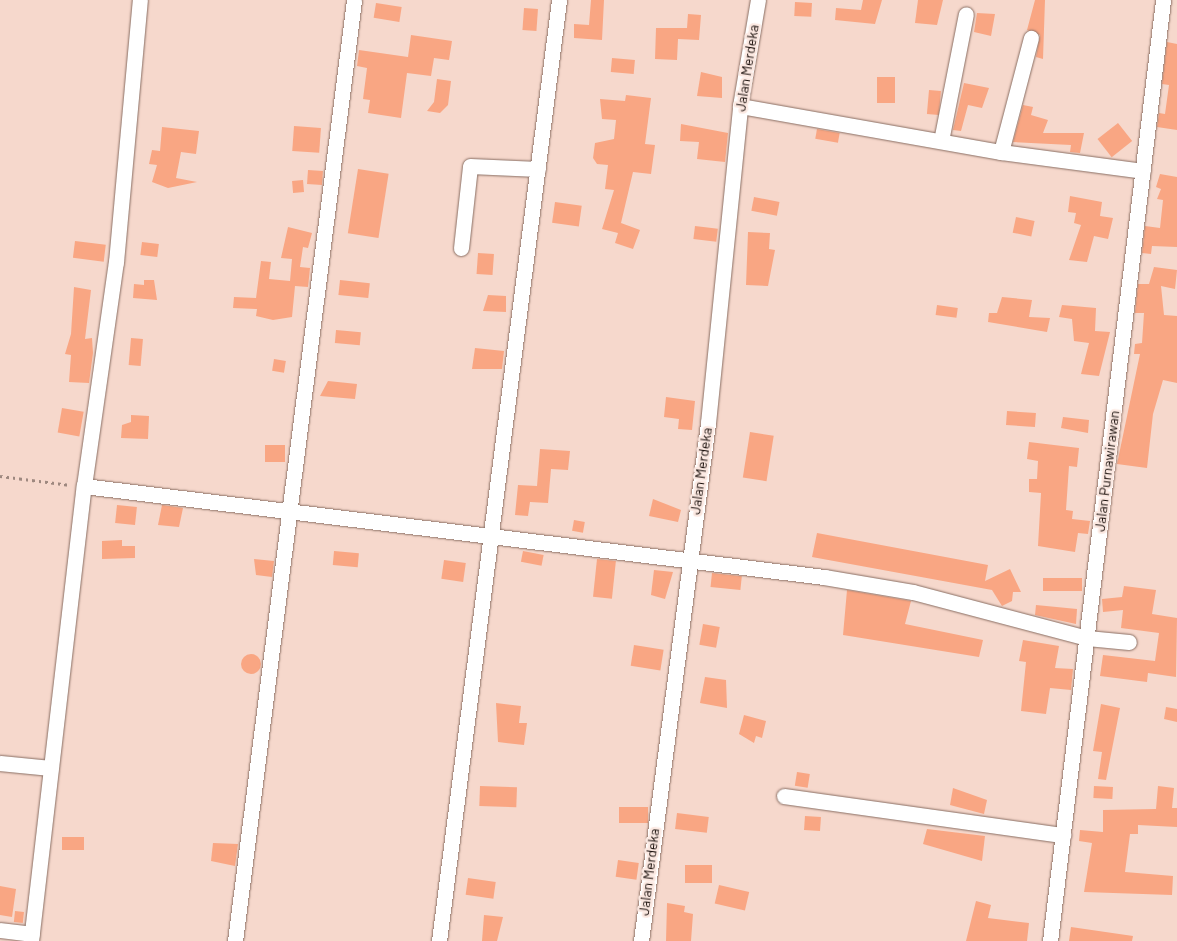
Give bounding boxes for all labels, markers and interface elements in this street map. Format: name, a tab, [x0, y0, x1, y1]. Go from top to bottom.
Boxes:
street label: Jalan Merdeka	[732, 23, 762, 113]
street label: Jalan Purnawirawan	[1091, 409, 1123, 533]
street label: Jalan Merdeka	[687, 426, 715, 516]
street label: Jalan Merdeka	[635, 828, 663, 916]

